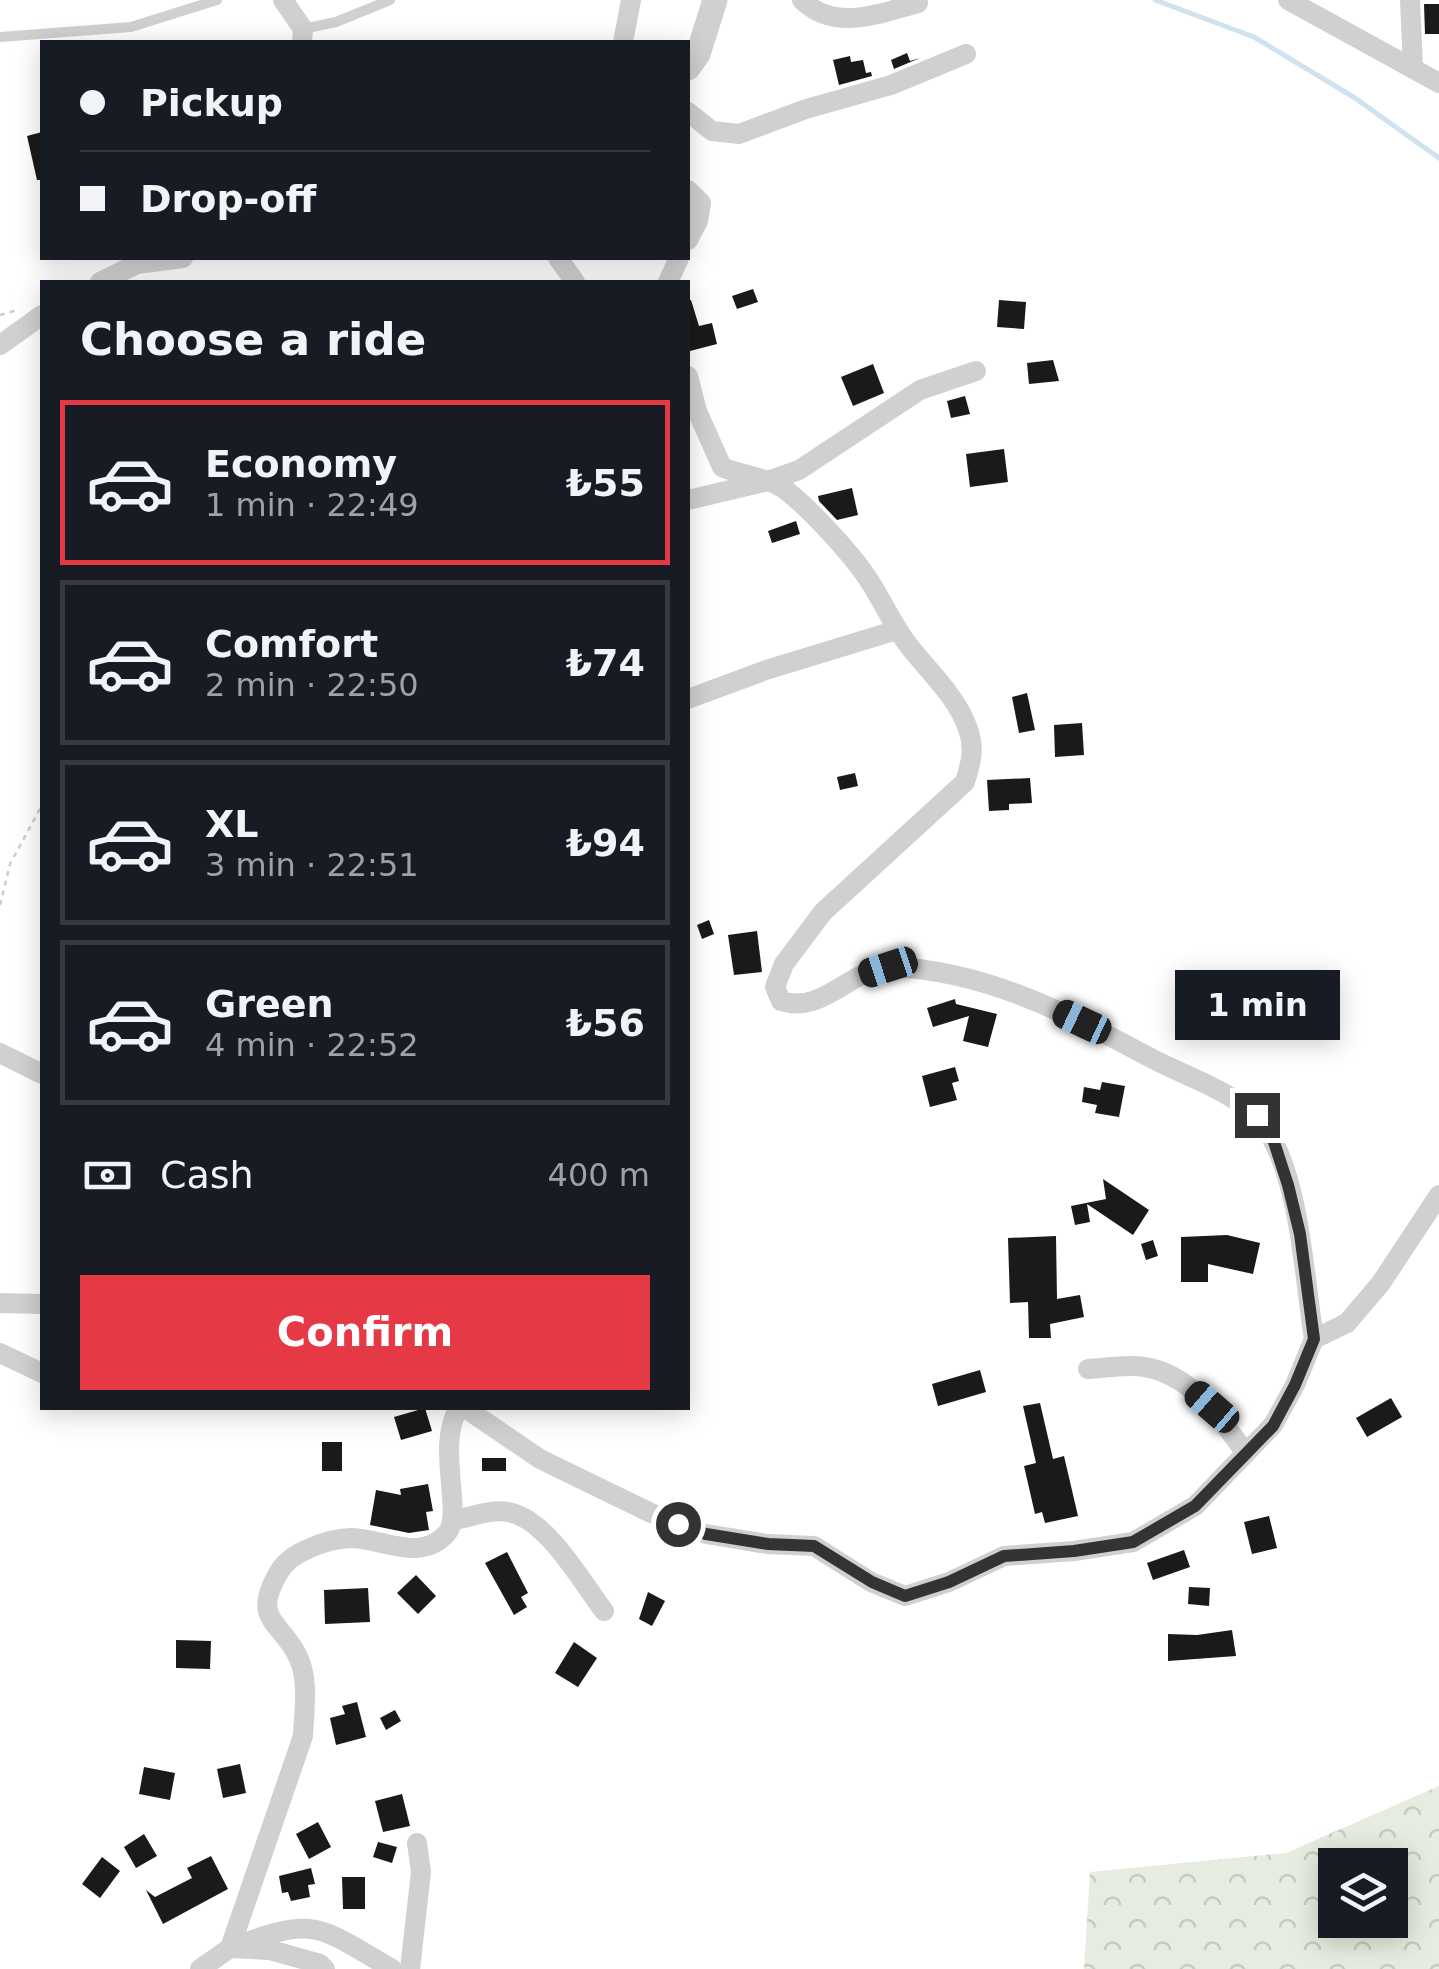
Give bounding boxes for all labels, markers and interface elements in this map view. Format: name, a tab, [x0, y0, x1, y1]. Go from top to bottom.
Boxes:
text: Pickup	[140, 81, 283, 125]
text: Drop-off	[140, 177, 316, 221]
text: Choose a ride	[80, 313, 426, 366]
icon: car	[85, 438, 175, 528]
text: Economy	[205, 442, 397, 486]
text: ₺55	[566, 461, 645, 505]
text: 1 min · 22:49	[205, 486, 419, 524]
icon: car	[85, 618, 175, 708]
text: Comfort	[205, 622, 378, 666]
text: ₺74	[566, 641, 645, 685]
text: 2 min · 22:50	[205, 666, 419, 704]
icon: car	[85, 798, 175, 888]
text: XL	[205, 802, 259, 846]
text: ₺94	[566, 821, 645, 865]
text: 3 min · 22:51	[205, 846, 419, 884]
car	[855, 943, 921, 991]
callout: 1 min	[1174, 970, 1340, 1040]
icon: car	[85, 978, 175, 1068]
text: Green	[205, 982, 334, 1026]
text: 1 min	[1207, 986, 1308, 1024]
car	[1048, 996, 1116, 1048]
text: ₺56	[566, 1001, 645, 1045]
text: 4 min · 22:52	[205, 1026, 419, 1064]
route end	[1235, 1093, 1280, 1138]
icon: cash	[80, 1148, 135, 1203]
text: Cash	[160, 1153, 254, 1197]
text: 400 m	[548, 1156, 650, 1194]
button: Confirm	[80, 1275, 650, 1390]
car	[1180, 1376, 1244, 1438]
route start	[656, 1502, 701, 1547]
map controls	[1318, 1848, 1408, 1938]
button: layers	[1318, 1848, 1408, 1938]

